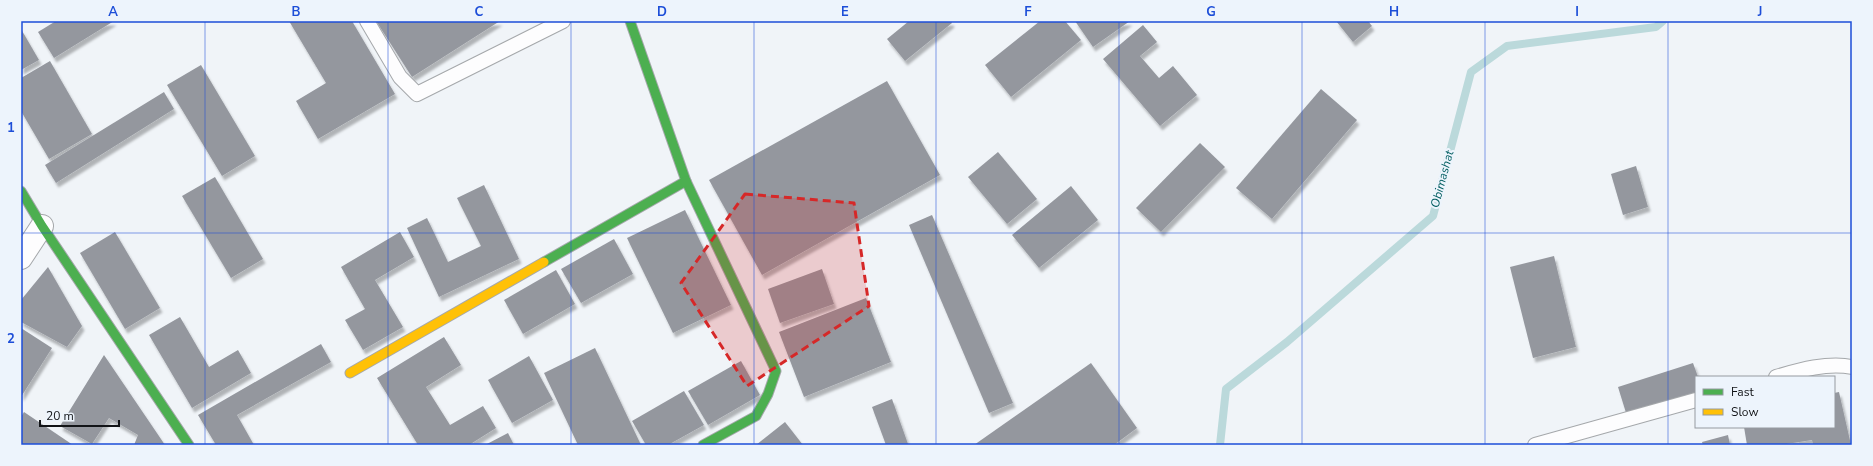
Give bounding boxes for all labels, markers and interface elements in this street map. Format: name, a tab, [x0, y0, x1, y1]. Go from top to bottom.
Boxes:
text: A	[108, 3, 118, 21]
text: B	[292, 3, 301, 21]
text: C	[475, 3, 484, 21]
text: D	[657, 3, 667, 21]
text: E	[841, 3, 849, 21]
text: F	[1024, 3, 1032, 21]
text: G	[1206, 3, 1216, 21]
text: H	[1389, 3, 1399, 21]
text: I	[1575, 3, 1579, 21]
text: J	[1757, 3, 1762, 21]
text: 1	[7, 119, 15, 137]
water label: Obimashat	[1427, 148, 1458, 209]
text: 2	[7, 330, 15, 348]
legend	[1695, 376, 1835, 428]
text: Fast	[1731, 384, 1754, 400]
scale bar	[40, 402, 119, 428]
text: Slow	[1731, 404, 1759, 420]
text: 20 m	[46, 408, 74, 424]

